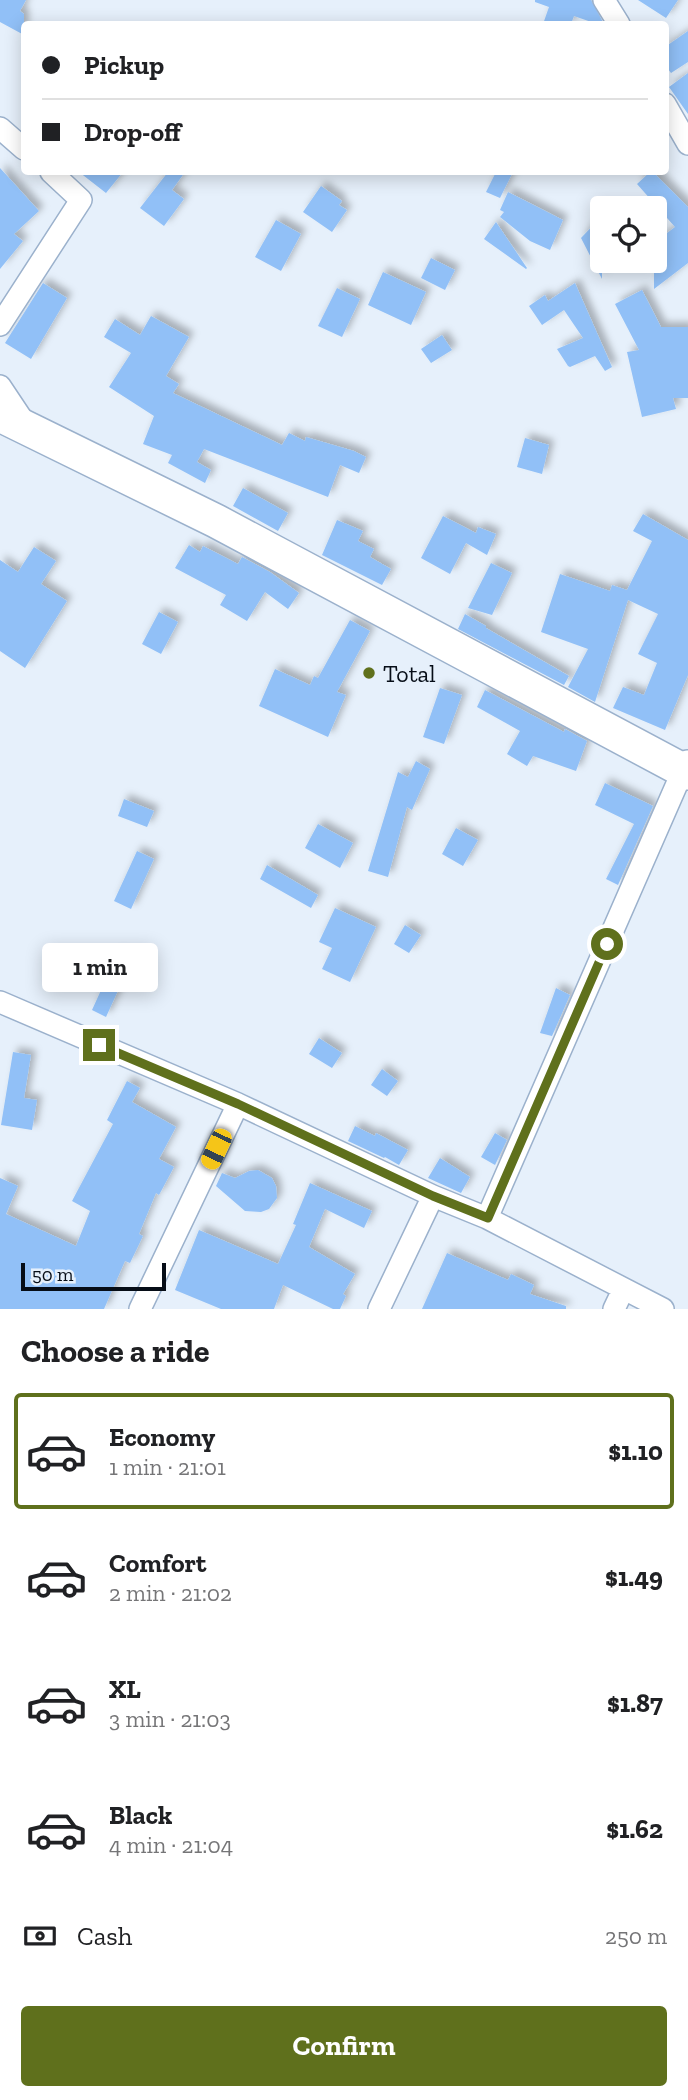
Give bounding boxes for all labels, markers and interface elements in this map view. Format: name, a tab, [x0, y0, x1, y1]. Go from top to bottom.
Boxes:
text: Pickup	[84, 49, 164, 81]
text: Drop-off	[84, 116, 181, 148]
map controls	[590, 196, 667, 273]
button: locate	[590, 196, 667, 273]
place label: Total	[383, 659, 436, 688]
marker: Total	[361, 665, 377, 681]
route start	[591, 928, 623, 960]
callout: 1 min	[41, 944, 157, 992]
text: 1 min	[73, 953, 127, 981]
route end	[83, 1029, 115, 1061]
car	[198, 1126, 235, 1172]
scale bar	[21, 1260, 166, 1292]
text: 50 m	[32, 1263, 73, 1286]
text: Choose a ride	[21, 1332, 209, 1370]
icon: car	[25, 1420, 88, 1483]
text: Economy	[109, 1421, 215, 1453]
text: $1.10	[608, 1435, 663, 1467]
text: 1 min · 21:01	[109, 1453, 226, 1481]
icon: car	[25, 1546, 88, 1609]
text: Comfort	[109, 1547, 206, 1579]
text: $1.49	[605, 1561, 663, 1593]
text: 2 min · 21:02	[109, 1579, 232, 1607]
icon: car	[25, 1672, 88, 1735]
text: XL	[109, 1673, 141, 1705]
text: $1.87	[607, 1687, 663, 1719]
text: 3 min · 21:03	[109, 1705, 231, 1733]
icon: car	[25, 1798, 88, 1861]
text: Black	[109, 1799, 172, 1831]
text: $1.62	[606, 1813, 663, 1845]
text: 4 min · 21:04	[109, 1831, 233, 1859]
icon: cash	[21, 1917, 59, 1955]
text: Cash	[77, 1920, 132, 1952]
text: 250 m	[605, 1922, 667, 1950]
button: Confirm	[21, 2006, 667, 2086]

